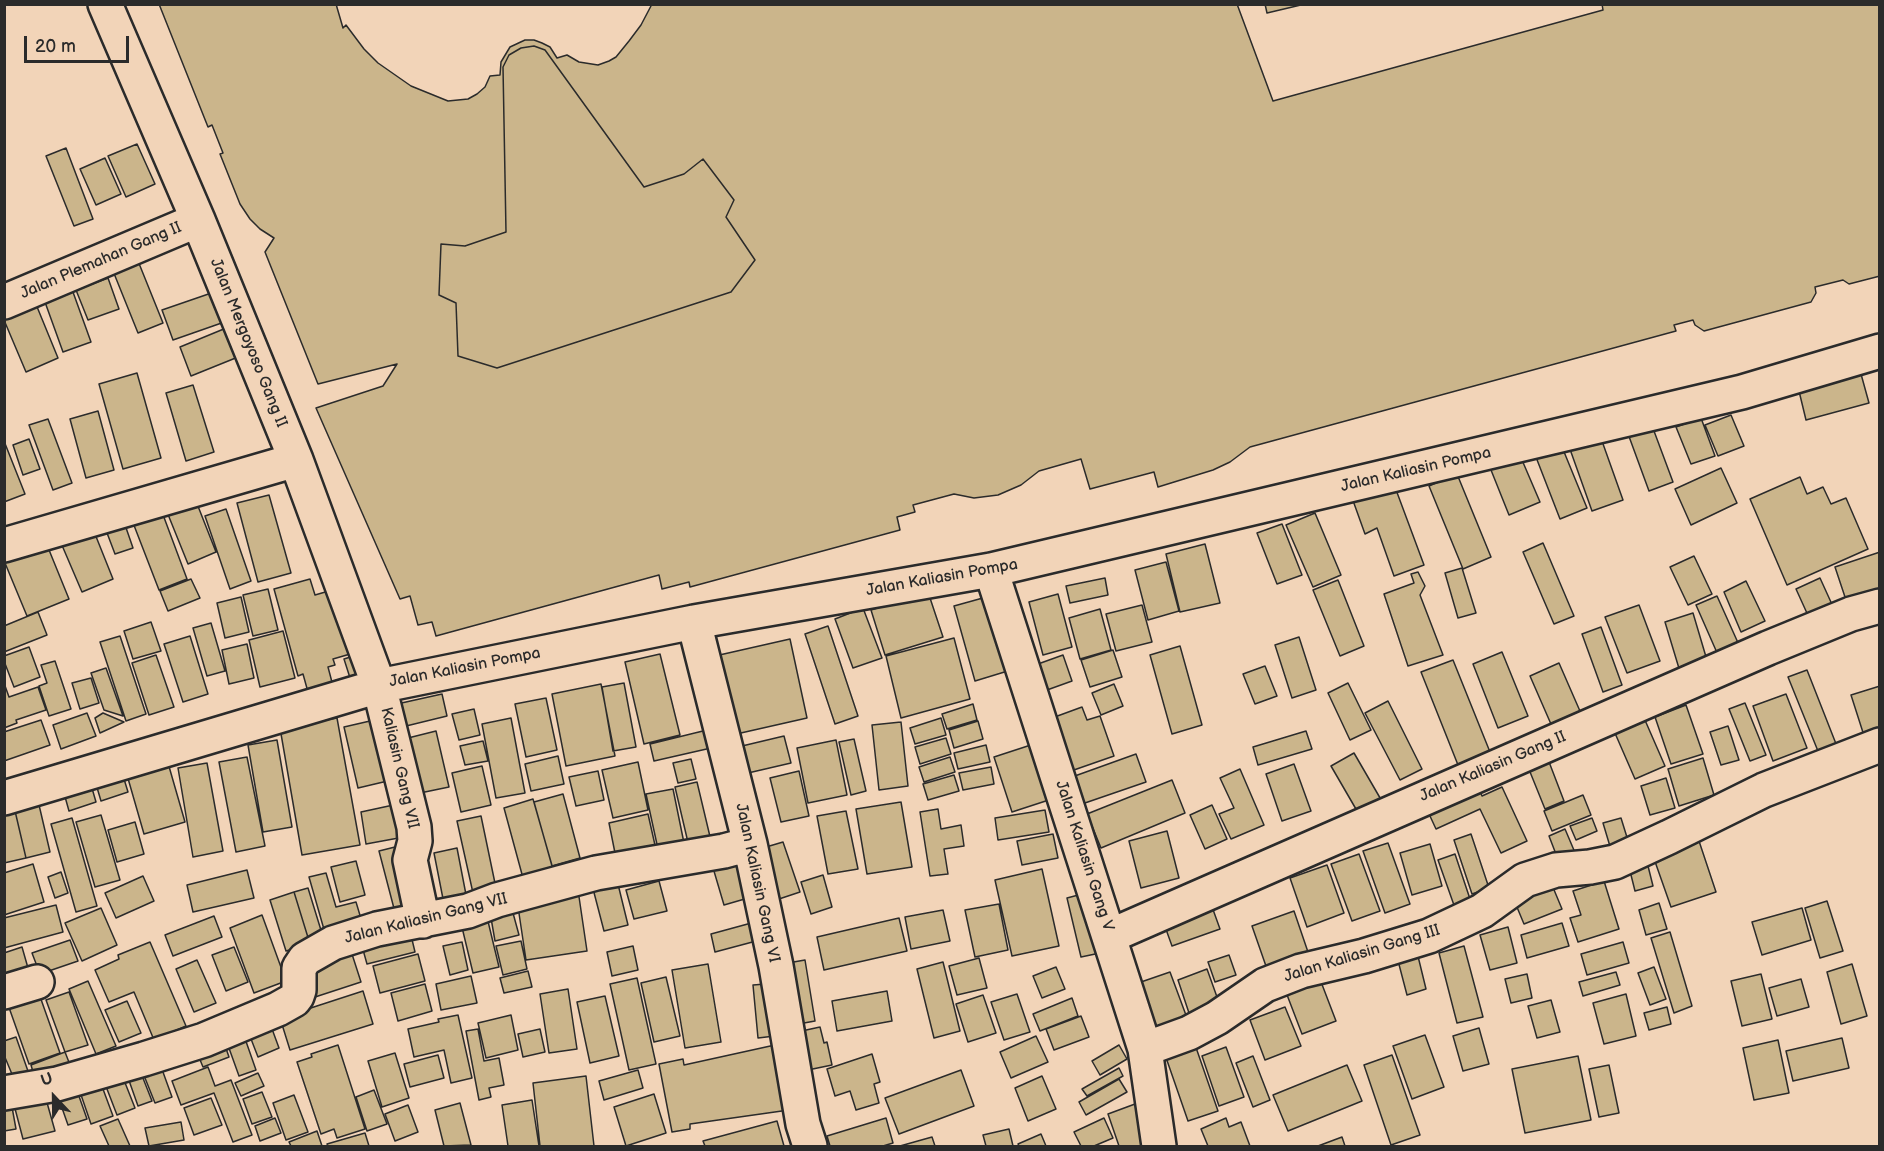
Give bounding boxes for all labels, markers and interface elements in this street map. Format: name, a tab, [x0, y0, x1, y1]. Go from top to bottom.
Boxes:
scale bar	[27, 24, 132, 62]
text: 20 m	[35, 36, 76, 57]
street label: Jalan Plemahan Gang II	[18, 218, 184, 304]
street label: Jalan Mergoyoso Gang II	[205, 256, 291, 430]
street label: Jalan Kaliasin Pompa	[1339, 443, 1493, 497]
street label: Jalan Kaliasin Pompa	[865, 555, 1019, 601]
street label: Jalan Kaliasin Pompa	[388, 644, 542, 692]
street label: Kaliasin Gang VII	[376, 705, 422, 831]
street label: Jalan Kaliasin Gang II	[1417, 727, 1569, 807]
street label: Jalan Kaliasin Gang V	[1051, 778, 1117, 934]
street label: Jalan Kaliasin Gang VI	[731, 802, 783, 964]
street label: Jalan Kaliasin Gang VII	[343, 889, 509, 949]
street label: Jalan Kaliasin Gang III	[1282, 921, 1442, 987]
north arrow	[24, 1067, 84, 1127]
text: U	[38, 1069, 56, 1091]

